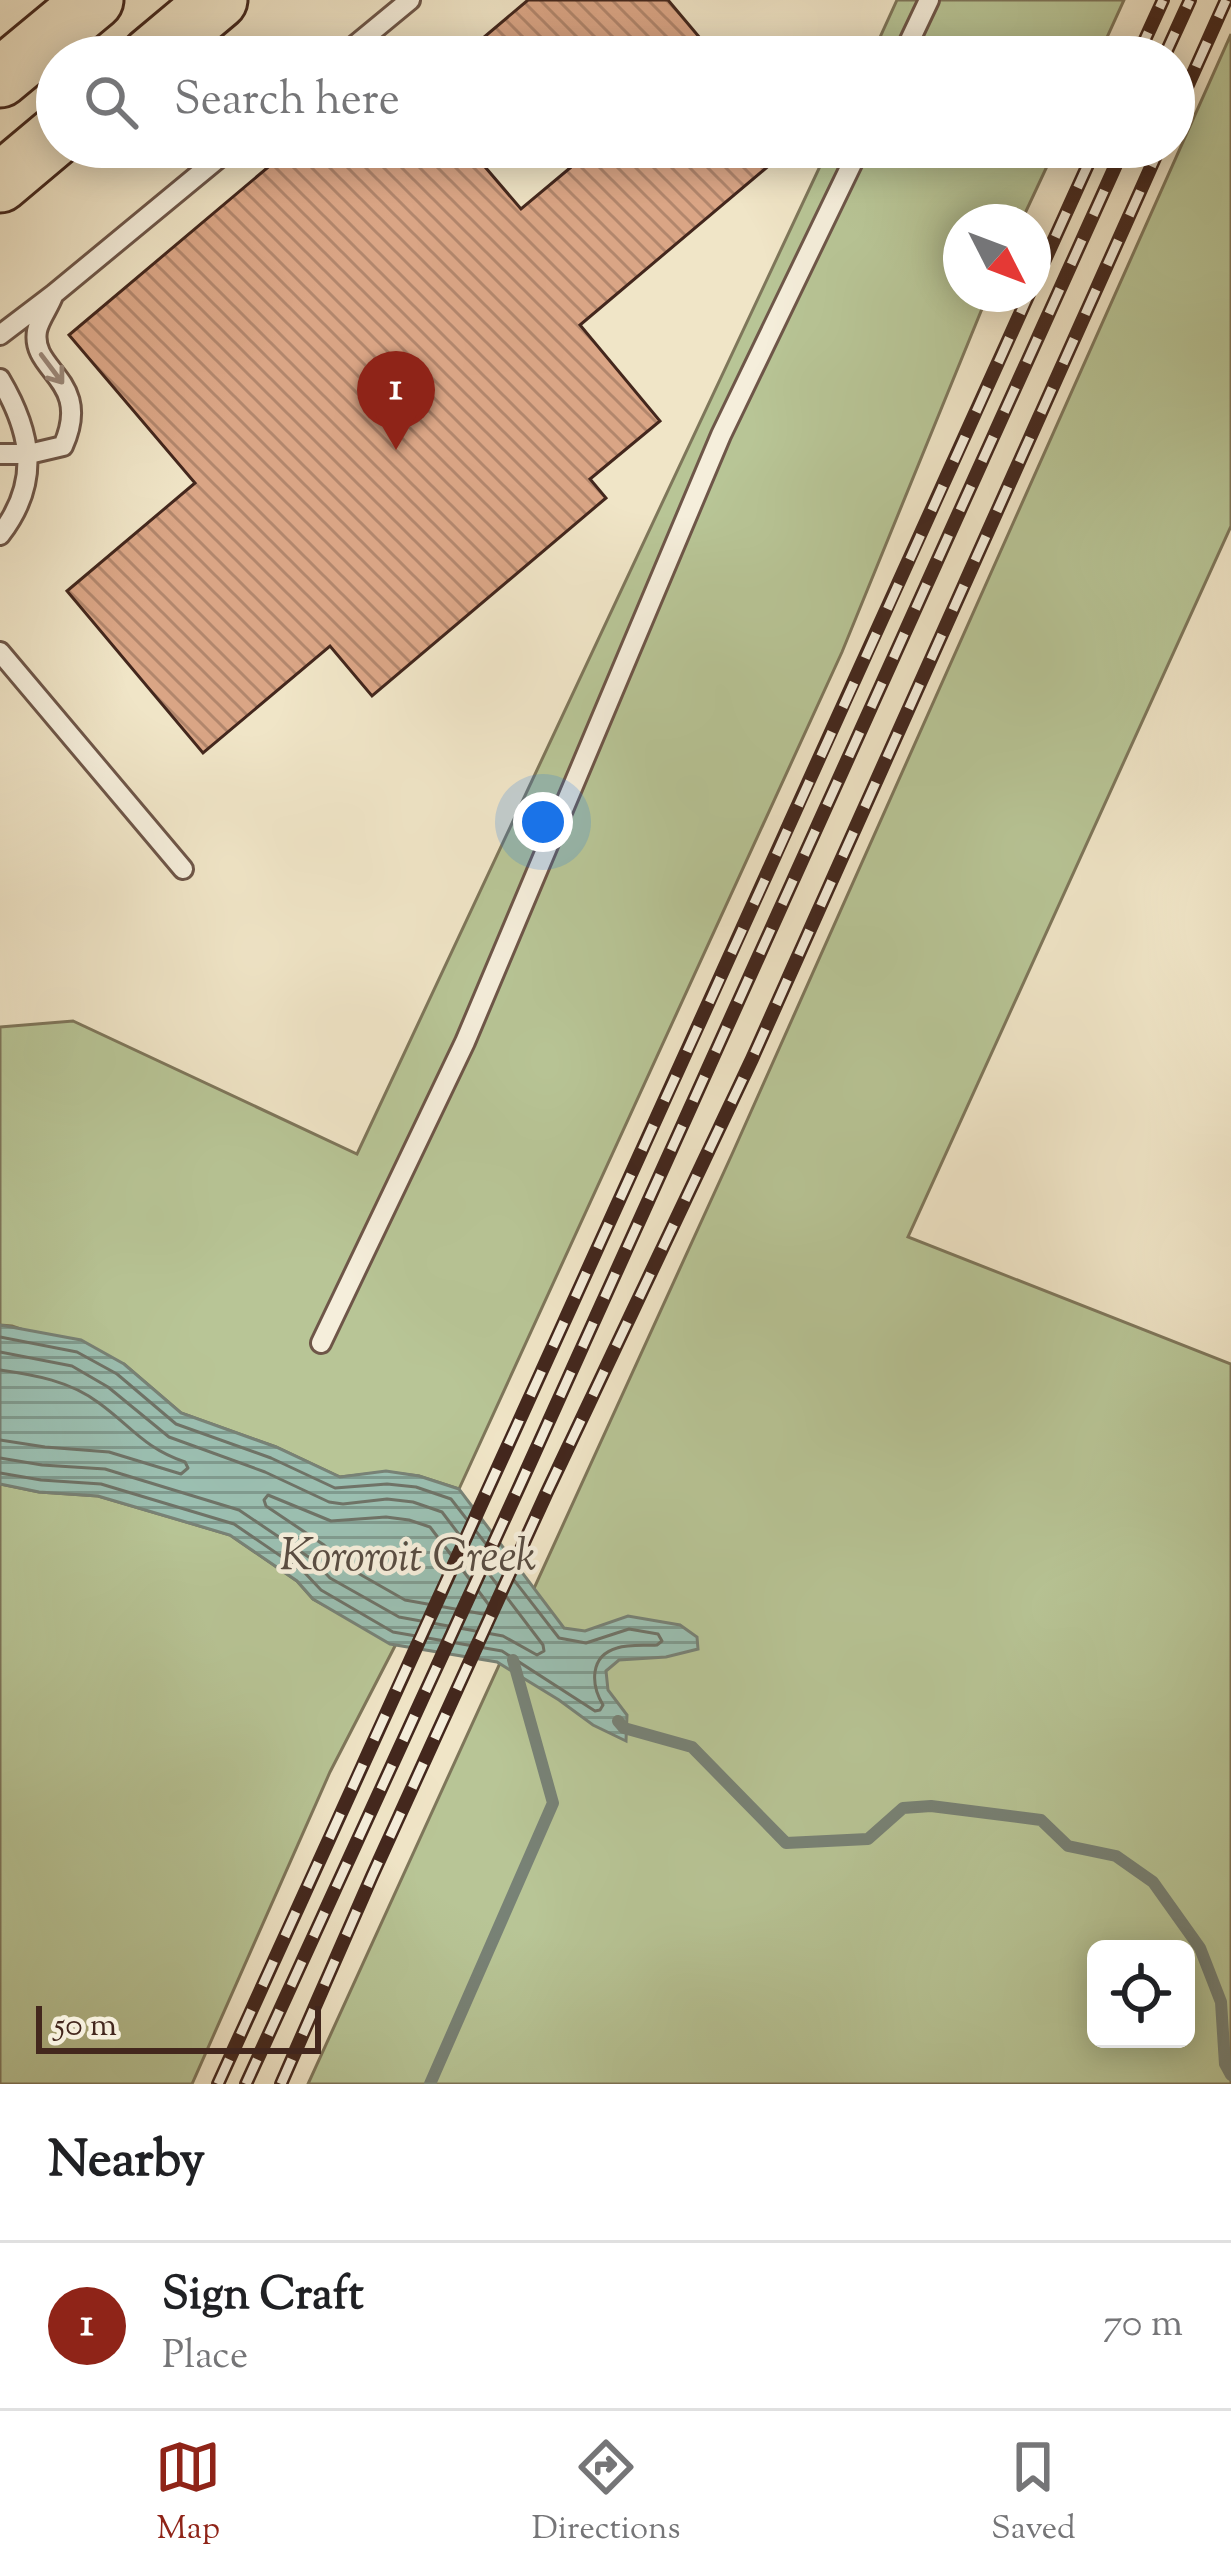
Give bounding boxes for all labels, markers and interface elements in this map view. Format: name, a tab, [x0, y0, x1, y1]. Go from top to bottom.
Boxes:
search box	[36, 36, 1195, 168]
icon: search	[78, 69, 144, 135]
text: Search here	[174, 70, 400, 135]
north arrow	[943, 204, 1051, 312]
pin: 1	[357, 351, 435, 450]
one-way arrow	[39, 353, 65, 385]
your location	[513, 792, 573, 852]
water label: Kororoit Creek	[280, 1527, 536, 1592]
map controls	[1087, 1940, 1195, 2048]
button: locate	[1087, 1940, 1195, 2048]
scale bar	[36, 2000, 321, 2053]
text: 50 m	[54, 2003, 117, 2051]
text: Nearby	[48, 2126, 205, 2199]
text: Sign Craft	[162, 2265, 364, 2330]
text: 1	[80, 2298, 94, 2354]
text: 70 m	[1103, 2298, 1183, 2354]
text: Place	[162, 2330, 248, 2386]
tab: Map	[155, 2434, 221, 2554]
tab: Directions	[532, 2434, 681, 2554]
tab: Saved	[991, 2434, 1076, 2554]

